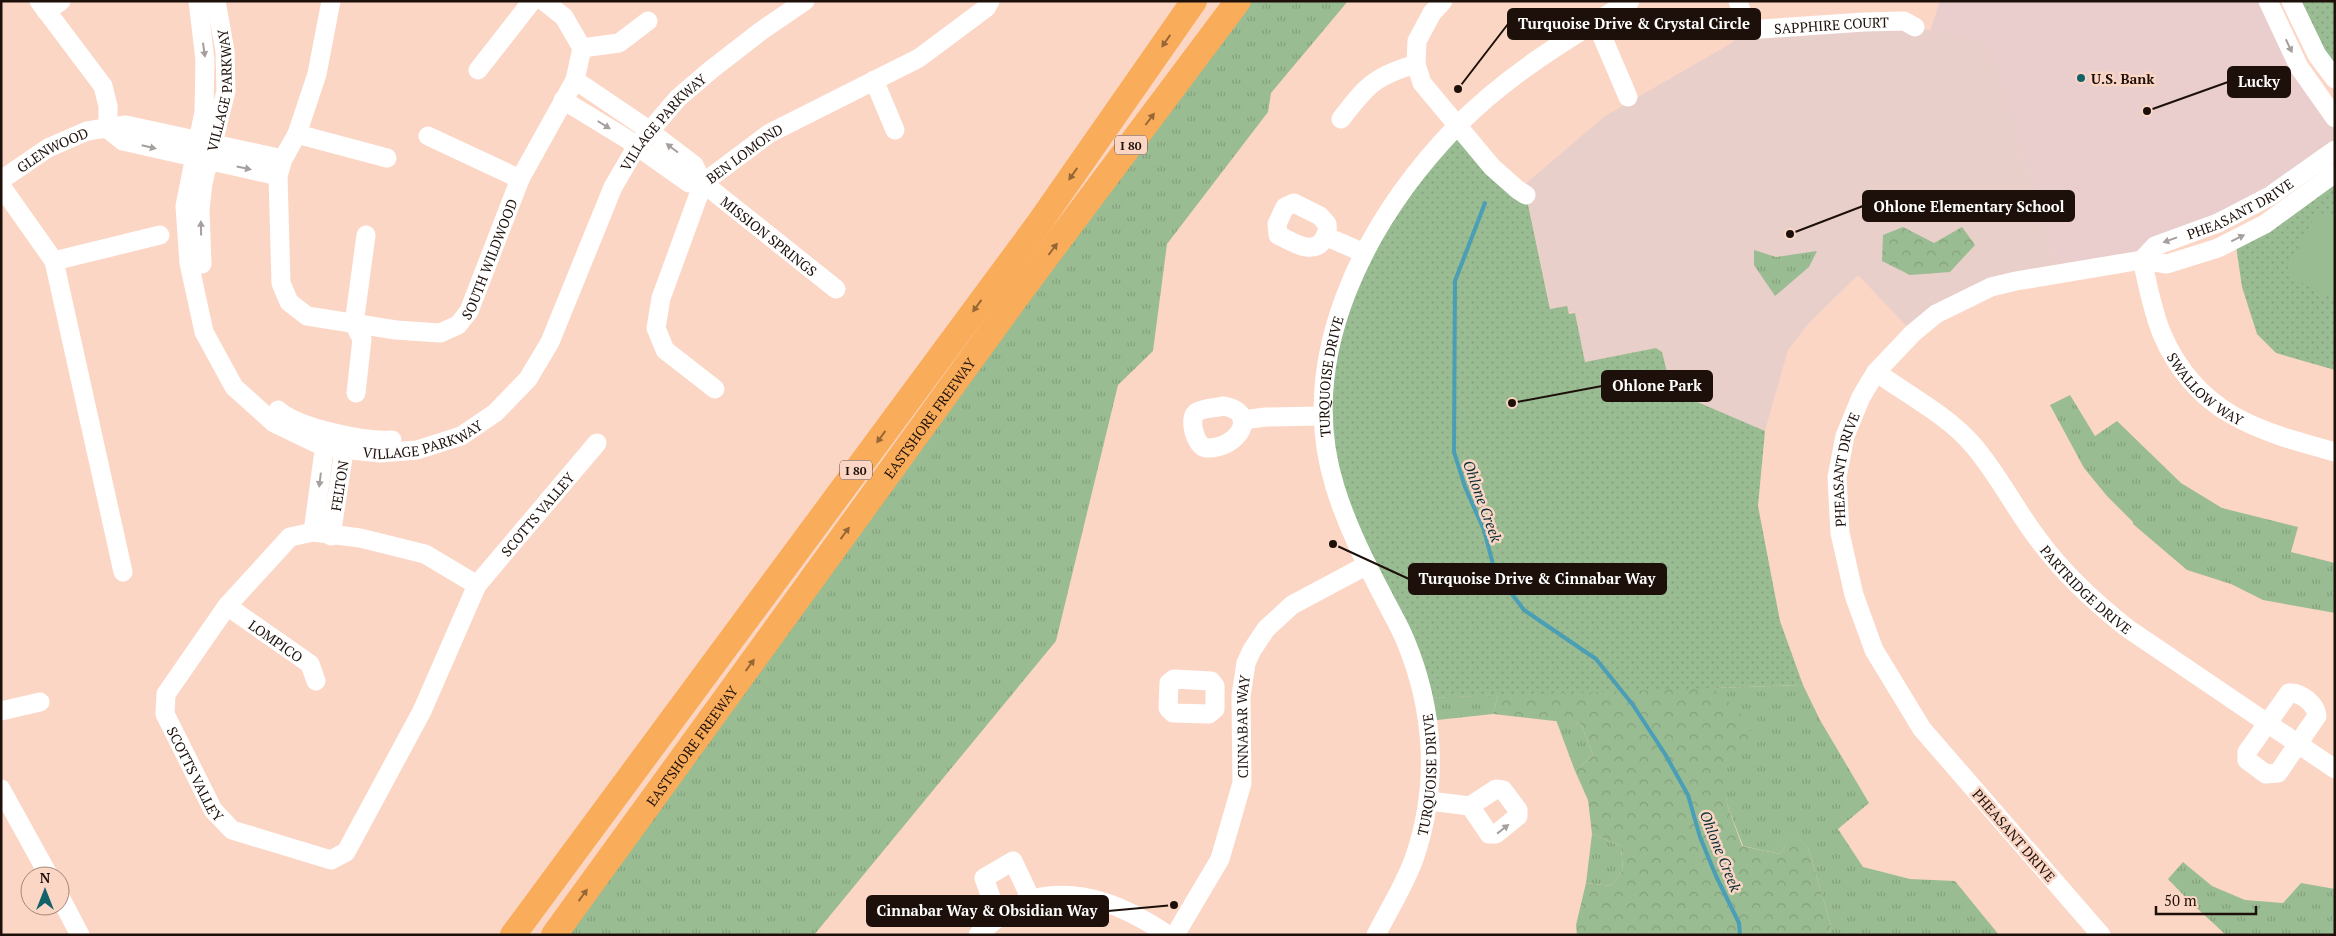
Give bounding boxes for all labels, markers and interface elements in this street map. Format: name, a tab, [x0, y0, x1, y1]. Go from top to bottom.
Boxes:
callout: Turquoise Drive & Crystal Circle	[1508, 9, 1760, 39]
street label: SAPPHIRE COURT	[1774, 12, 1889, 38]
text: Turquoise Drive & Crystal Circle	[1518, 13, 1750, 33]
street label: VILLAGE PARKWAY	[202, 27, 236, 153]
one-way arrow	[1161, 34, 1171, 48]
one-way arrow	[2285, 39, 2293, 53]
one-way arrow	[200, 42, 208, 58]
callout: Lucky	[2228, 67, 2290, 97]
street label: VILLAGE PARKWAY	[615, 68, 711, 174]
place label: U.S. Bank	[2091, 69, 2155, 88]
text: Lucky	[2238, 71, 2281, 91]
marker: U.S. Bank	[2075, 72, 2087, 84]
one-way arrow	[1145, 112, 1155, 126]
street label: BEN LOMOND	[702, 119, 786, 187]
one-way arrow	[598, 121, 611, 130]
street label: GLENWOOD	[13, 122, 91, 176]
road number: I 80	[1115, 136, 1147, 154]
one-way arrow	[141, 143, 156, 151]
one-way arrow	[665, 143, 679, 153]
one-way arrow	[237, 165, 253, 173]
one-way arrow	[1068, 168, 1078, 181]
street label: PHEASANT DRIVE	[2184, 173, 2297, 243]
street label: MISSION SPRINGS	[717, 191, 821, 280]
callout: Ohlone Elementary School	[1863, 191, 2074, 221]
street label: SOUTH WILDWOOD	[456, 196, 521, 323]
text: Ohlone Elementary School	[1873, 196, 2065, 216]
one-way arrow	[196, 220, 204, 236]
one-way arrow	[2231, 234, 2245, 242]
one-way arrow	[2163, 237, 2178, 244]
one-way arrow	[1047, 243, 1058, 256]
one-way arrow	[972, 299, 983, 312]
street label: TURQUOISE DRIVE	[1314, 314, 1347, 438]
street label: SWALLOW WAY	[2163, 349, 2248, 429]
street label: EASTSHORE FREEWAY	[879, 353, 980, 482]
callout: Ohlone Park	[1602, 371, 1712, 401]
text: Ohlone Park	[1612, 375, 1702, 395]
street label: PHEASANT DRIVE	[1827, 409, 1863, 528]
street label: VILLAGE PARKWAY	[362, 415, 486, 463]
one-way arrow	[876, 430, 886, 444]
water label: Ohlone Creek	[1459, 457, 1507, 545]
street label: FELTON	[325, 459, 352, 512]
road number: I 80	[840, 460, 872, 480]
street label: SCOTTS VALLEY	[496, 467, 579, 560]
one-way arrow	[316, 473, 324, 489]
one-way arrow	[840, 527, 851, 540]
street label: PARTRIDGE DRIVE	[2036, 541, 2136, 638]
callout: Turquoise Drive & Cinnabar Way	[1409, 564, 1666, 594]
text: Turquoise Drive & Cinnabar Way	[1418, 568, 1657, 588]
street label: LOMPICO	[245, 615, 307, 666]
one-way arrow	[745, 658, 755, 672]
street label: CINNABAR WAY	[1231, 672, 1254, 778]
street label: EASTSHORE FREEWAY	[641, 681, 742, 810]
street label: TURQUOISE DRIVE	[1412, 712, 1440, 837]
street label: SCOTTS VALLEY	[163, 723, 229, 826]
street label: PHEASANT DRIVE	[1968, 785, 2060, 885]
water label: Ohlone Creek	[1696, 807, 1747, 895]
one-way arrow	[1496, 823, 1509, 834]
north arrow	[20, 866, 70, 916]
text: N	[40, 868, 51, 887]
scale bar	[2156, 884, 2256, 916]
one-way arrow	[577, 889, 588, 902]
text: 50 m	[2164, 890, 2197, 910]
callout: Cinnabar Way & Obsidian Way	[867, 896, 1108, 926]
text: Cinnabar Way & Obsidian Way	[876, 900, 1099, 920]

